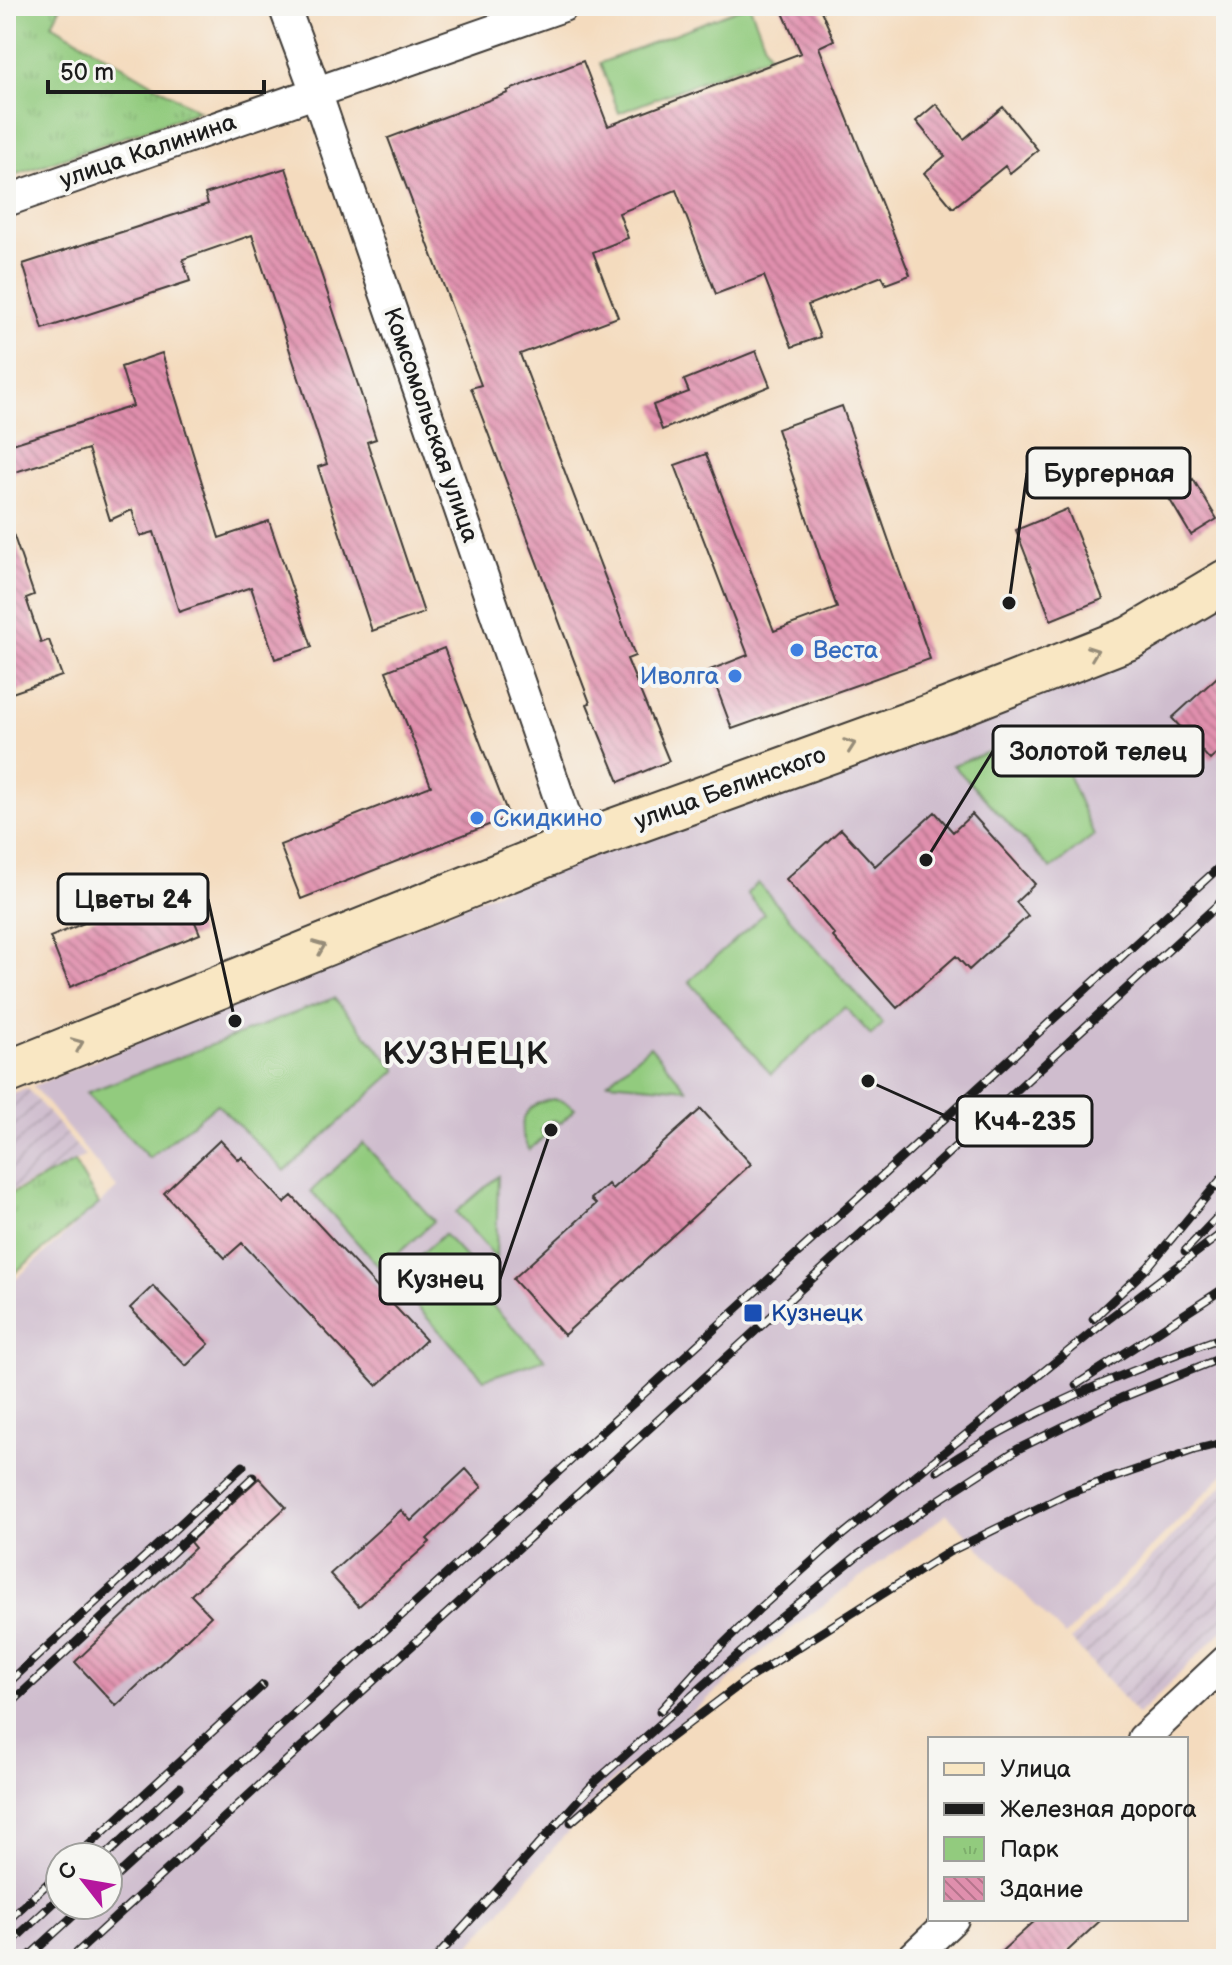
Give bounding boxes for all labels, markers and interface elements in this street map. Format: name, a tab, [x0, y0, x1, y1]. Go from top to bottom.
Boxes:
scale bar	[48, 44, 264, 94]
text: 50 m	[60, 58, 114, 87]
street label: улица Калинина	[56, 107, 240, 195]
street label: Комсомольская улица	[377, 304, 485, 546]
callout: Бургерная	[1027, 448, 1190, 498]
text: Бургерная	[1043, 459, 1175, 490]
place label: Веста	[813, 636, 878, 665]
marker: Веста	[788, 641, 806, 659]
one-way arrow	[1085, 645, 1099, 662]
place label: Иволга	[640, 662, 719, 691]
marker: Иволга	[726, 667, 744, 685]
callout: Золотой телец	[993, 726, 1203, 776]
text: Золотой телец	[1009, 737, 1187, 768]
one-way arrow	[842, 738, 856, 755]
street label: улица Белинского	[630, 740, 830, 836]
place label: Скидкино	[493, 804, 602, 833]
marker: Скидкино	[468, 809, 486, 827]
callout: Цветы 24	[58, 874, 208, 924]
text: Цветы 24	[74, 885, 192, 916]
one-way arrow	[312, 941, 326, 957]
district label: КУЗНЕЦК	[383, 1035, 549, 1074]
one-way arrow	[70, 1038, 84, 1054]
callout: Кч4-235	[957, 1096, 1092, 1146]
text: Кч4-235	[974, 1107, 1076, 1138]
callout: Кузнец	[380, 1254, 500, 1304]
text: Кузнец	[396, 1265, 484, 1296]
place label: Кузнецк	[771, 1299, 863, 1328]
marker: Кузнецк	[742, 1302, 764, 1324]
legend	[928, 1737, 1188, 1921]
text: Улица	[1000, 1755, 1071, 1784]
text: Железная дорога	[1000, 1795, 1197, 1824]
text: Парк	[1000, 1835, 1059, 1864]
north arrow	[44, 1841, 124, 1921]
text: С	[53, 1858, 84, 1885]
text: Здание	[1000, 1875, 1083, 1904]

